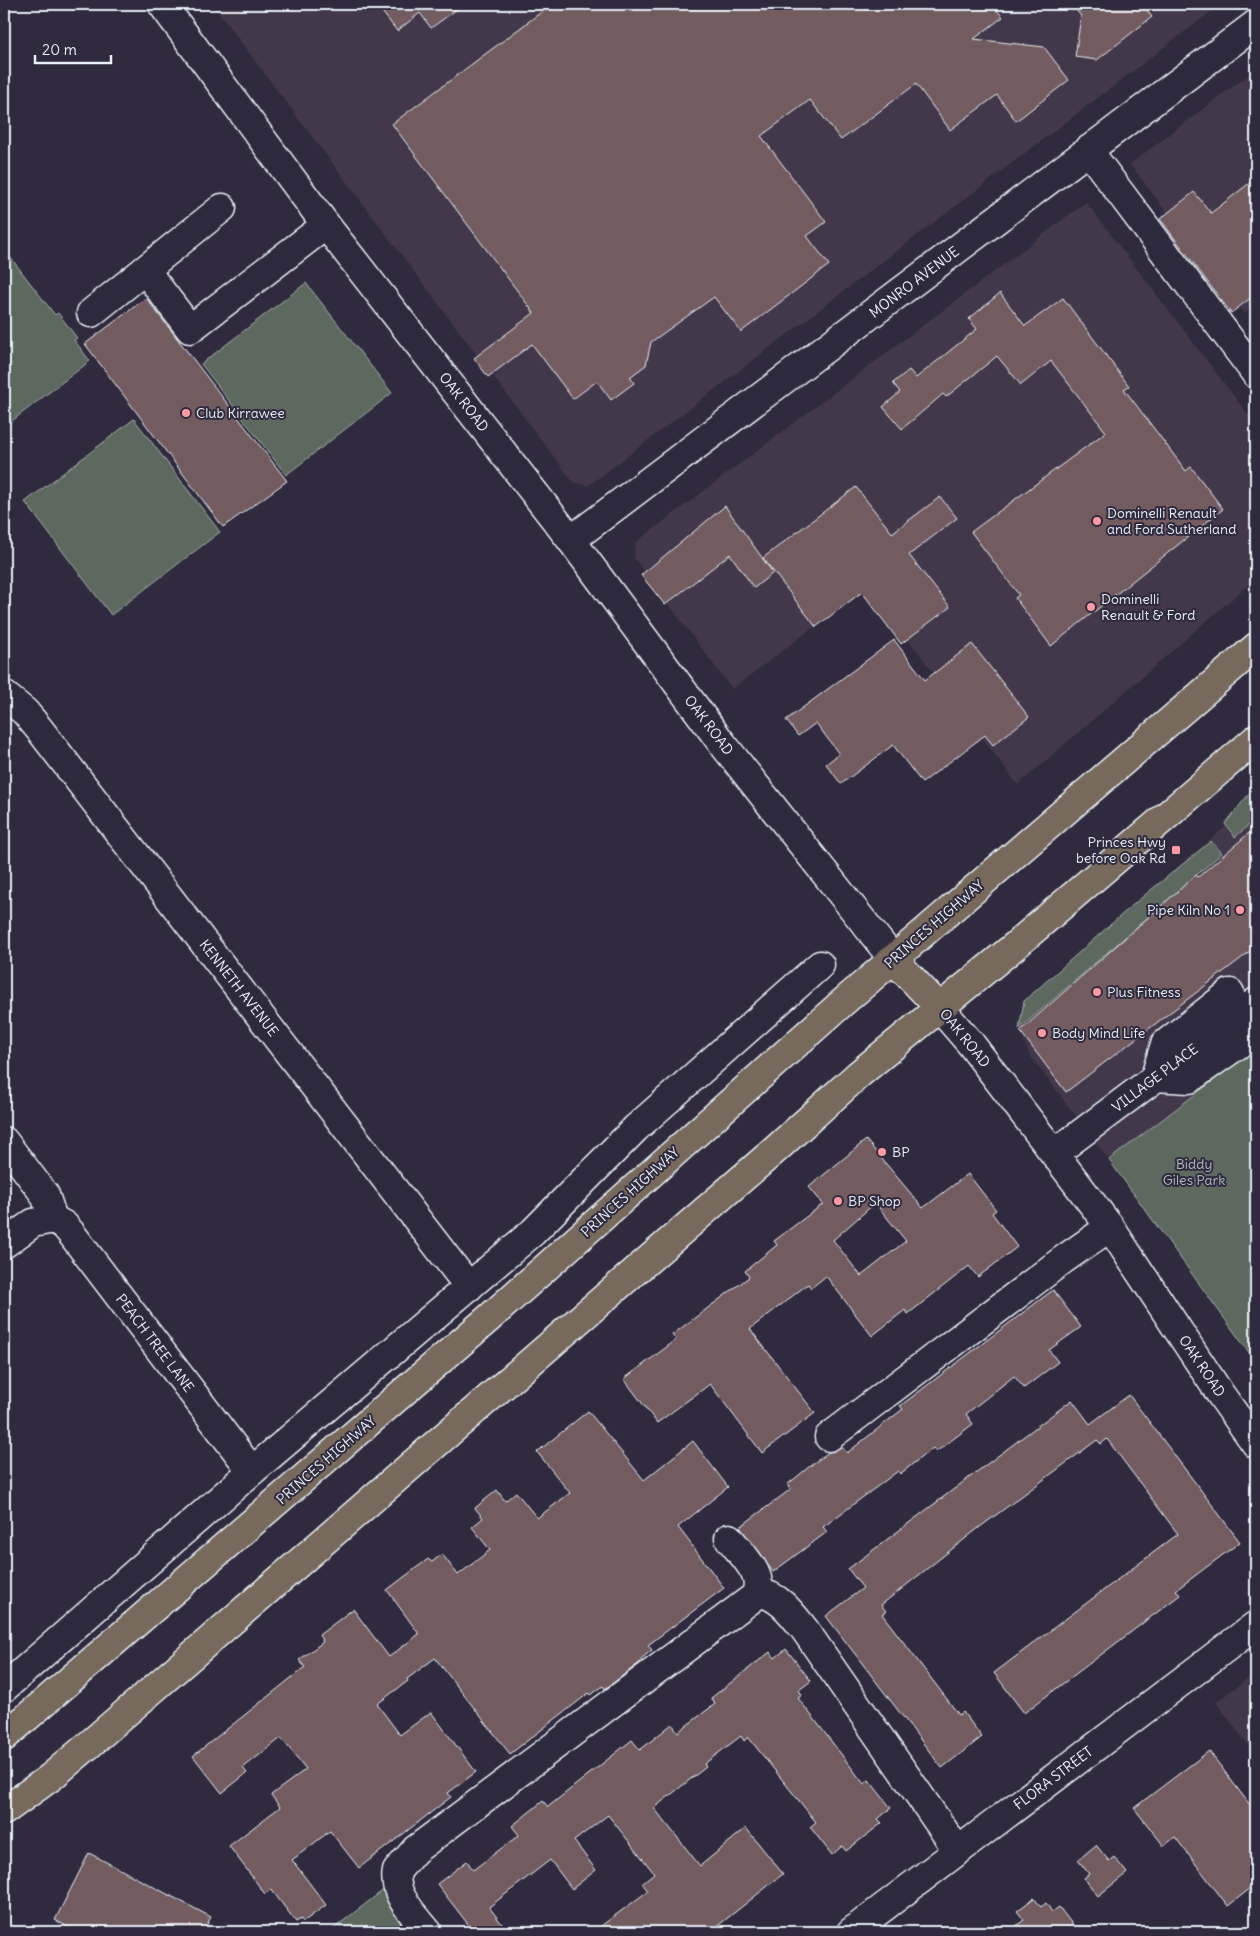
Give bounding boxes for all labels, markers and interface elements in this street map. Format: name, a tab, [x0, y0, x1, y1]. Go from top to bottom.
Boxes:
scale bar	[35, 32, 111, 64]
text: 20 m	[42, 40, 77, 59]
street label: MONRO AVENUE	[866, 242, 962, 322]
street label: OAK ROAD	[435, 369, 493, 435]
place label: Club Kirrawee	[196, 404, 285, 422]
marker: Club Kirrawee	[180, 407, 192, 419]
place label: Dominelli Renault and Ford Sutherland	[1107, 504, 1236, 538]
marker: Dominelli Renault and Ford Sutherland	[1091, 515, 1103, 527]
place label: Dominelli Renault & Ford	[1101, 590, 1196, 624]
marker: Dominelli Renault & Ford	[1085, 601, 1097, 613]
street label: OAK ROAD	[681, 691, 737, 759]
place label: Princes Hwy before Oak Rd	[1076, 833, 1166, 867]
marker: Princes Hwy before Oak Rd	[1170, 844, 1182, 856]
street label: PRINCES HIGHWAY	[881, 876, 988, 972]
place label: Pipe Kiln No 1	[1147, 901, 1230, 919]
marker: Pipe Kiln No 1	[1234, 904, 1246, 916]
street label: KENNETH AVENUE	[196, 936, 282, 1040]
place label: Plus Fitness	[1107, 983, 1181, 1001]
marker: Plus Fitness	[1091, 986, 1103, 998]
street label: OAK ROAD	[936, 1005, 994, 1071]
place label: Body Mind Life	[1052, 1024, 1145, 1042]
marker: Body Mind Life	[1036, 1027, 1048, 1039]
street label: VILLAGE PLACE	[1108, 1040, 1202, 1116]
street label: PRINCES HIGHWAY	[577, 1143, 683, 1241]
place label: BP	[892, 1143, 910, 1161]
marker: BP	[876, 1146, 888, 1158]
park label: Biddy Giles Park	[1163, 1155, 1225, 1189]
place label: BP Shop	[848, 1192, 901, 1210]
marker: BP Shop	[832, 1195, 844, 1207]
street label: PEACH TREE LANE	[112, 1290, 198, 1396]
street label: OAK ROAD	[1175, 1332, 1229, 1400]
street label: PRINCES HIGHWAY	[273, 1412, 380, 1508]
street label: FLORA STREET	[1010, 1742, 1096, 1814]

